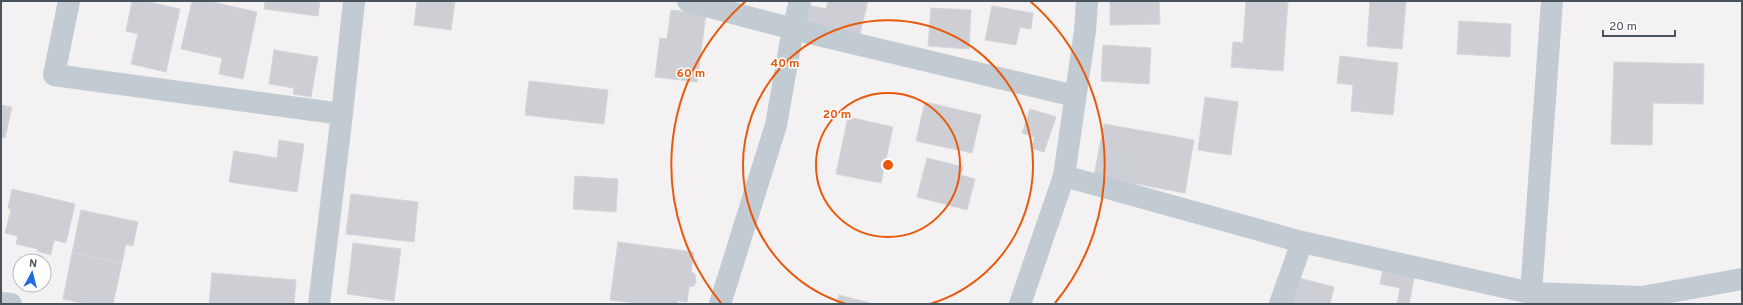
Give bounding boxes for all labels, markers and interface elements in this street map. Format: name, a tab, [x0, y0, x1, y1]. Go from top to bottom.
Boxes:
scale bar	[1603, 12, 1675, 38]
text: 20 m	[1609, 19, 1637, 35]
text: 40 m	[770, 56, 800, 72]
text: 60 m	[677, 66, 705, 82]
text: 20 m	[823, 107, 851, 123]
centre of rings	[881, 158, 895, 172]
north arrow	[12, 253, 52, 293]
text: N	[28, 257, 38, 271]

